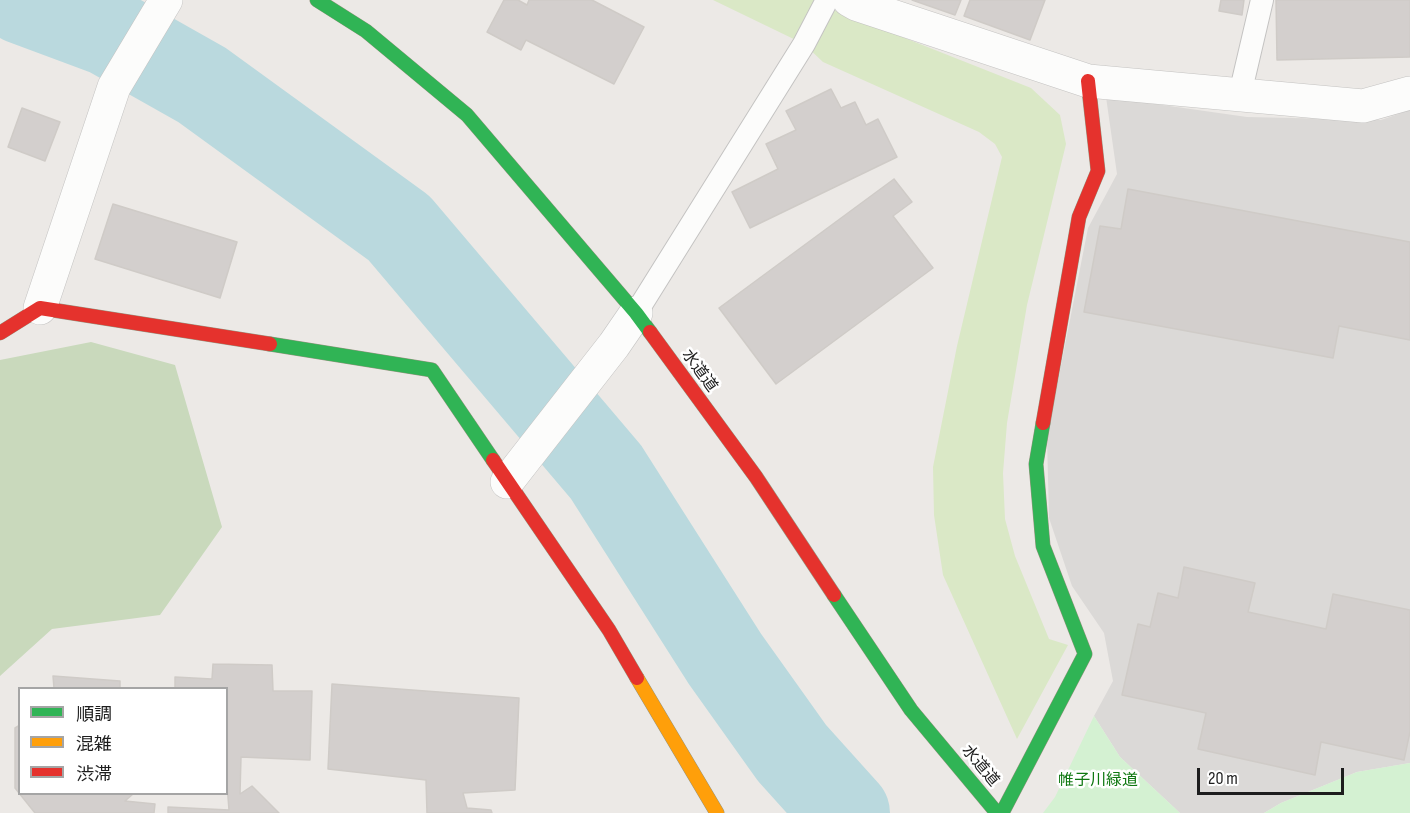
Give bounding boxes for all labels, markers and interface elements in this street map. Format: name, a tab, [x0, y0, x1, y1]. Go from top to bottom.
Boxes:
street label: 水道道	[677, 346, 721, 396]
legend	[18, 687, 228, 795]
text: 順調	[76, 704, 112, 725]
text: 混雑	[76, 734, 112, 755]
street label: 水道道	[957, 741, 1003, 791]
scale bar	[1200, 756, 1347, 794]
text: 渋滞	[76, 764, 112, 785]
text: 20 m	[1208, 768, 1238, 789]
park label: 帷子川緑道	[1058, 771, 1138, 791]

